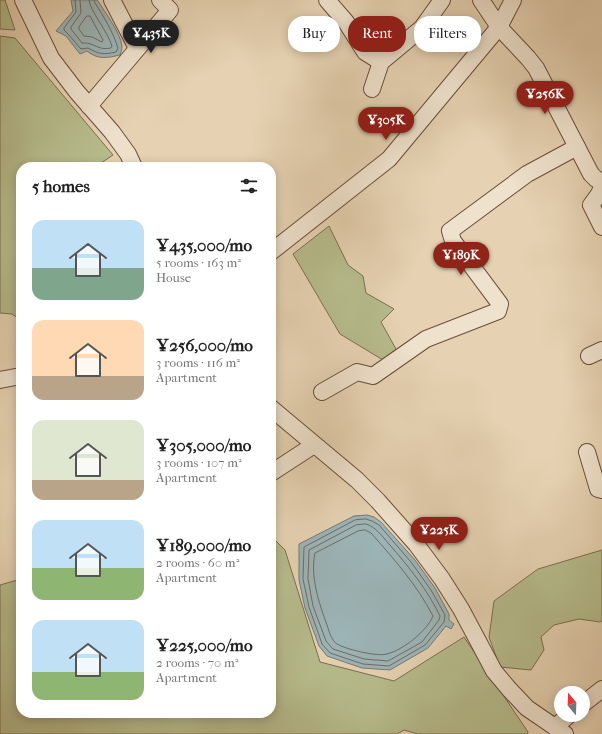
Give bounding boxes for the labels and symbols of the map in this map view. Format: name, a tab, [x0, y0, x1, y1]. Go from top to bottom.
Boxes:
pin: ¥435K	[123, 20, 179, 54]
pin: ¥256K	[517, 81, 573, 115]
pin: ¥305K	[358, 107, 414, 141]
pin: ¥189K	[433, 242, 489, 276]
pin: ¥225K	[411, 517, 467, 551]
north arrow	[554, 686, 590, 722]

